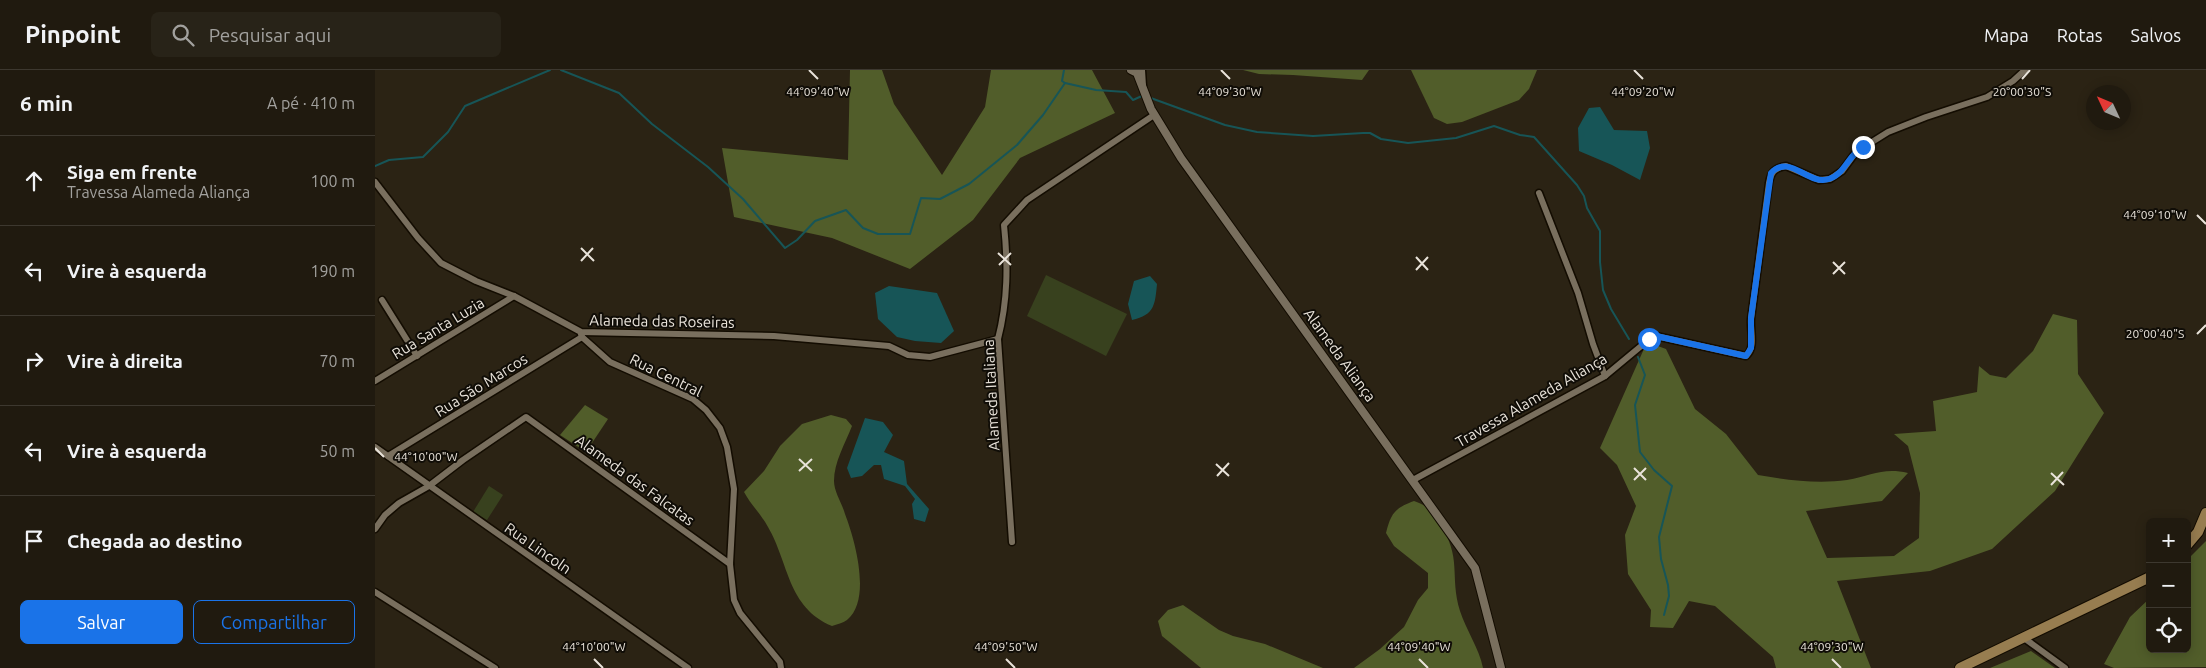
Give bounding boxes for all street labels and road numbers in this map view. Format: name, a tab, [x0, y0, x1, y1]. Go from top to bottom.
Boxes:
street label: Rua Santa Luzia	[389, 294, 487, 362]
street label: Alameda Aliança	[1301, 305, 1379, 405]
street label: Alameda das Roseiras	[589, 311, 735, 331]
street label: Alameda Italiana	[980, 339, 1002, 451]
street label: Rua São Marcos	[432, 350, 530, 420]
street label: Rua Central	[627, 350, 705, 400]
street label: Travessa Alameda Aliança	[1452, 350, 1610, 450]
street label: Alameda das Falcatas	[572, 431, 698, 529]
street label: Rua Lincoln	[502, 519, 574, 577]

